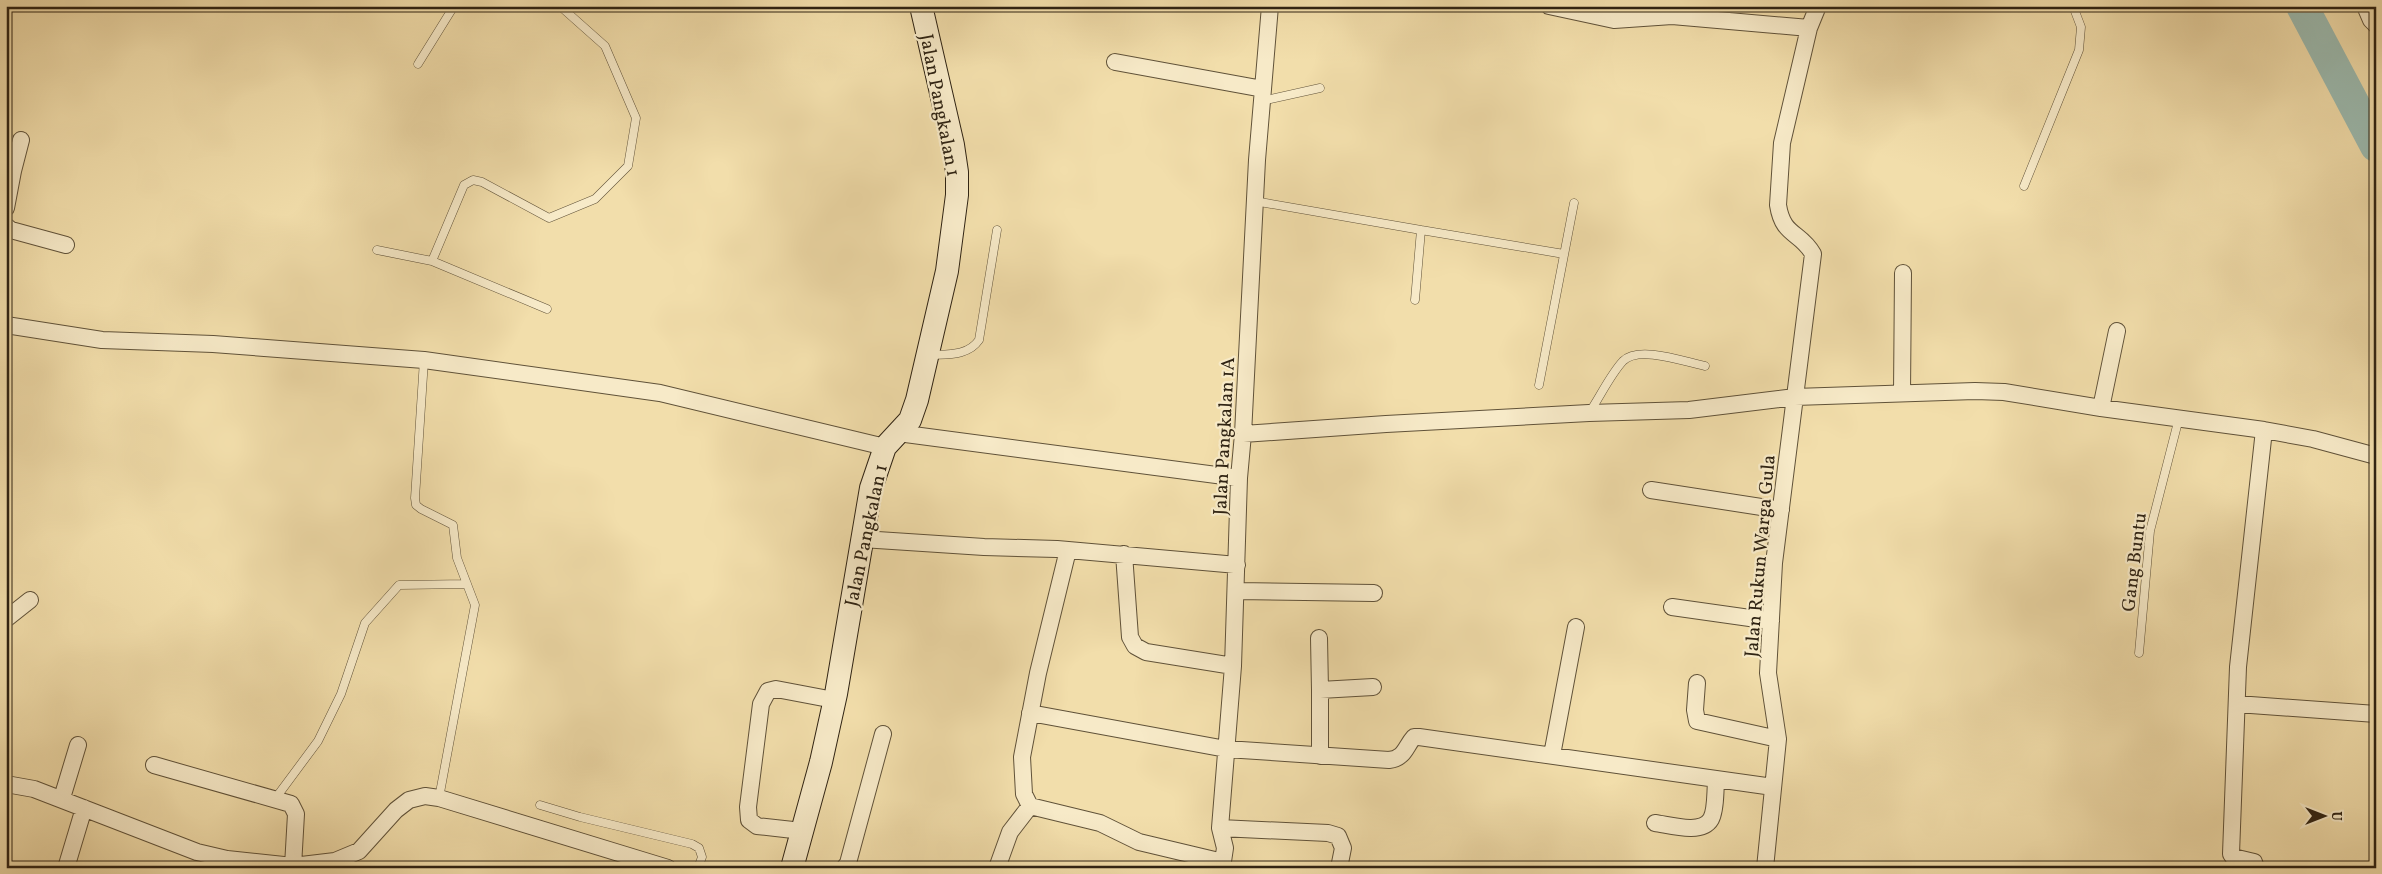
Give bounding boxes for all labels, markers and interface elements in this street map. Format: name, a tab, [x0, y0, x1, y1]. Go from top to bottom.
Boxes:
street label: Jalan Pangkalan 1	[912, 32, 966, 179]
street label: Jalan Pangkalan 1A	[1208, 356, 1242, 516]
street label: Jalan Rukun Warga Gula	[1739, 454, 1783, 659]
street label: Jalan Pangkalan 1	[839, 462, 895, 609]
street label: Gang Buntu	[2116, 511, 2154, 613]
north arrow	[2300, 792, 2350, 842]
text: U	[2326, 811, 2345, 821]

